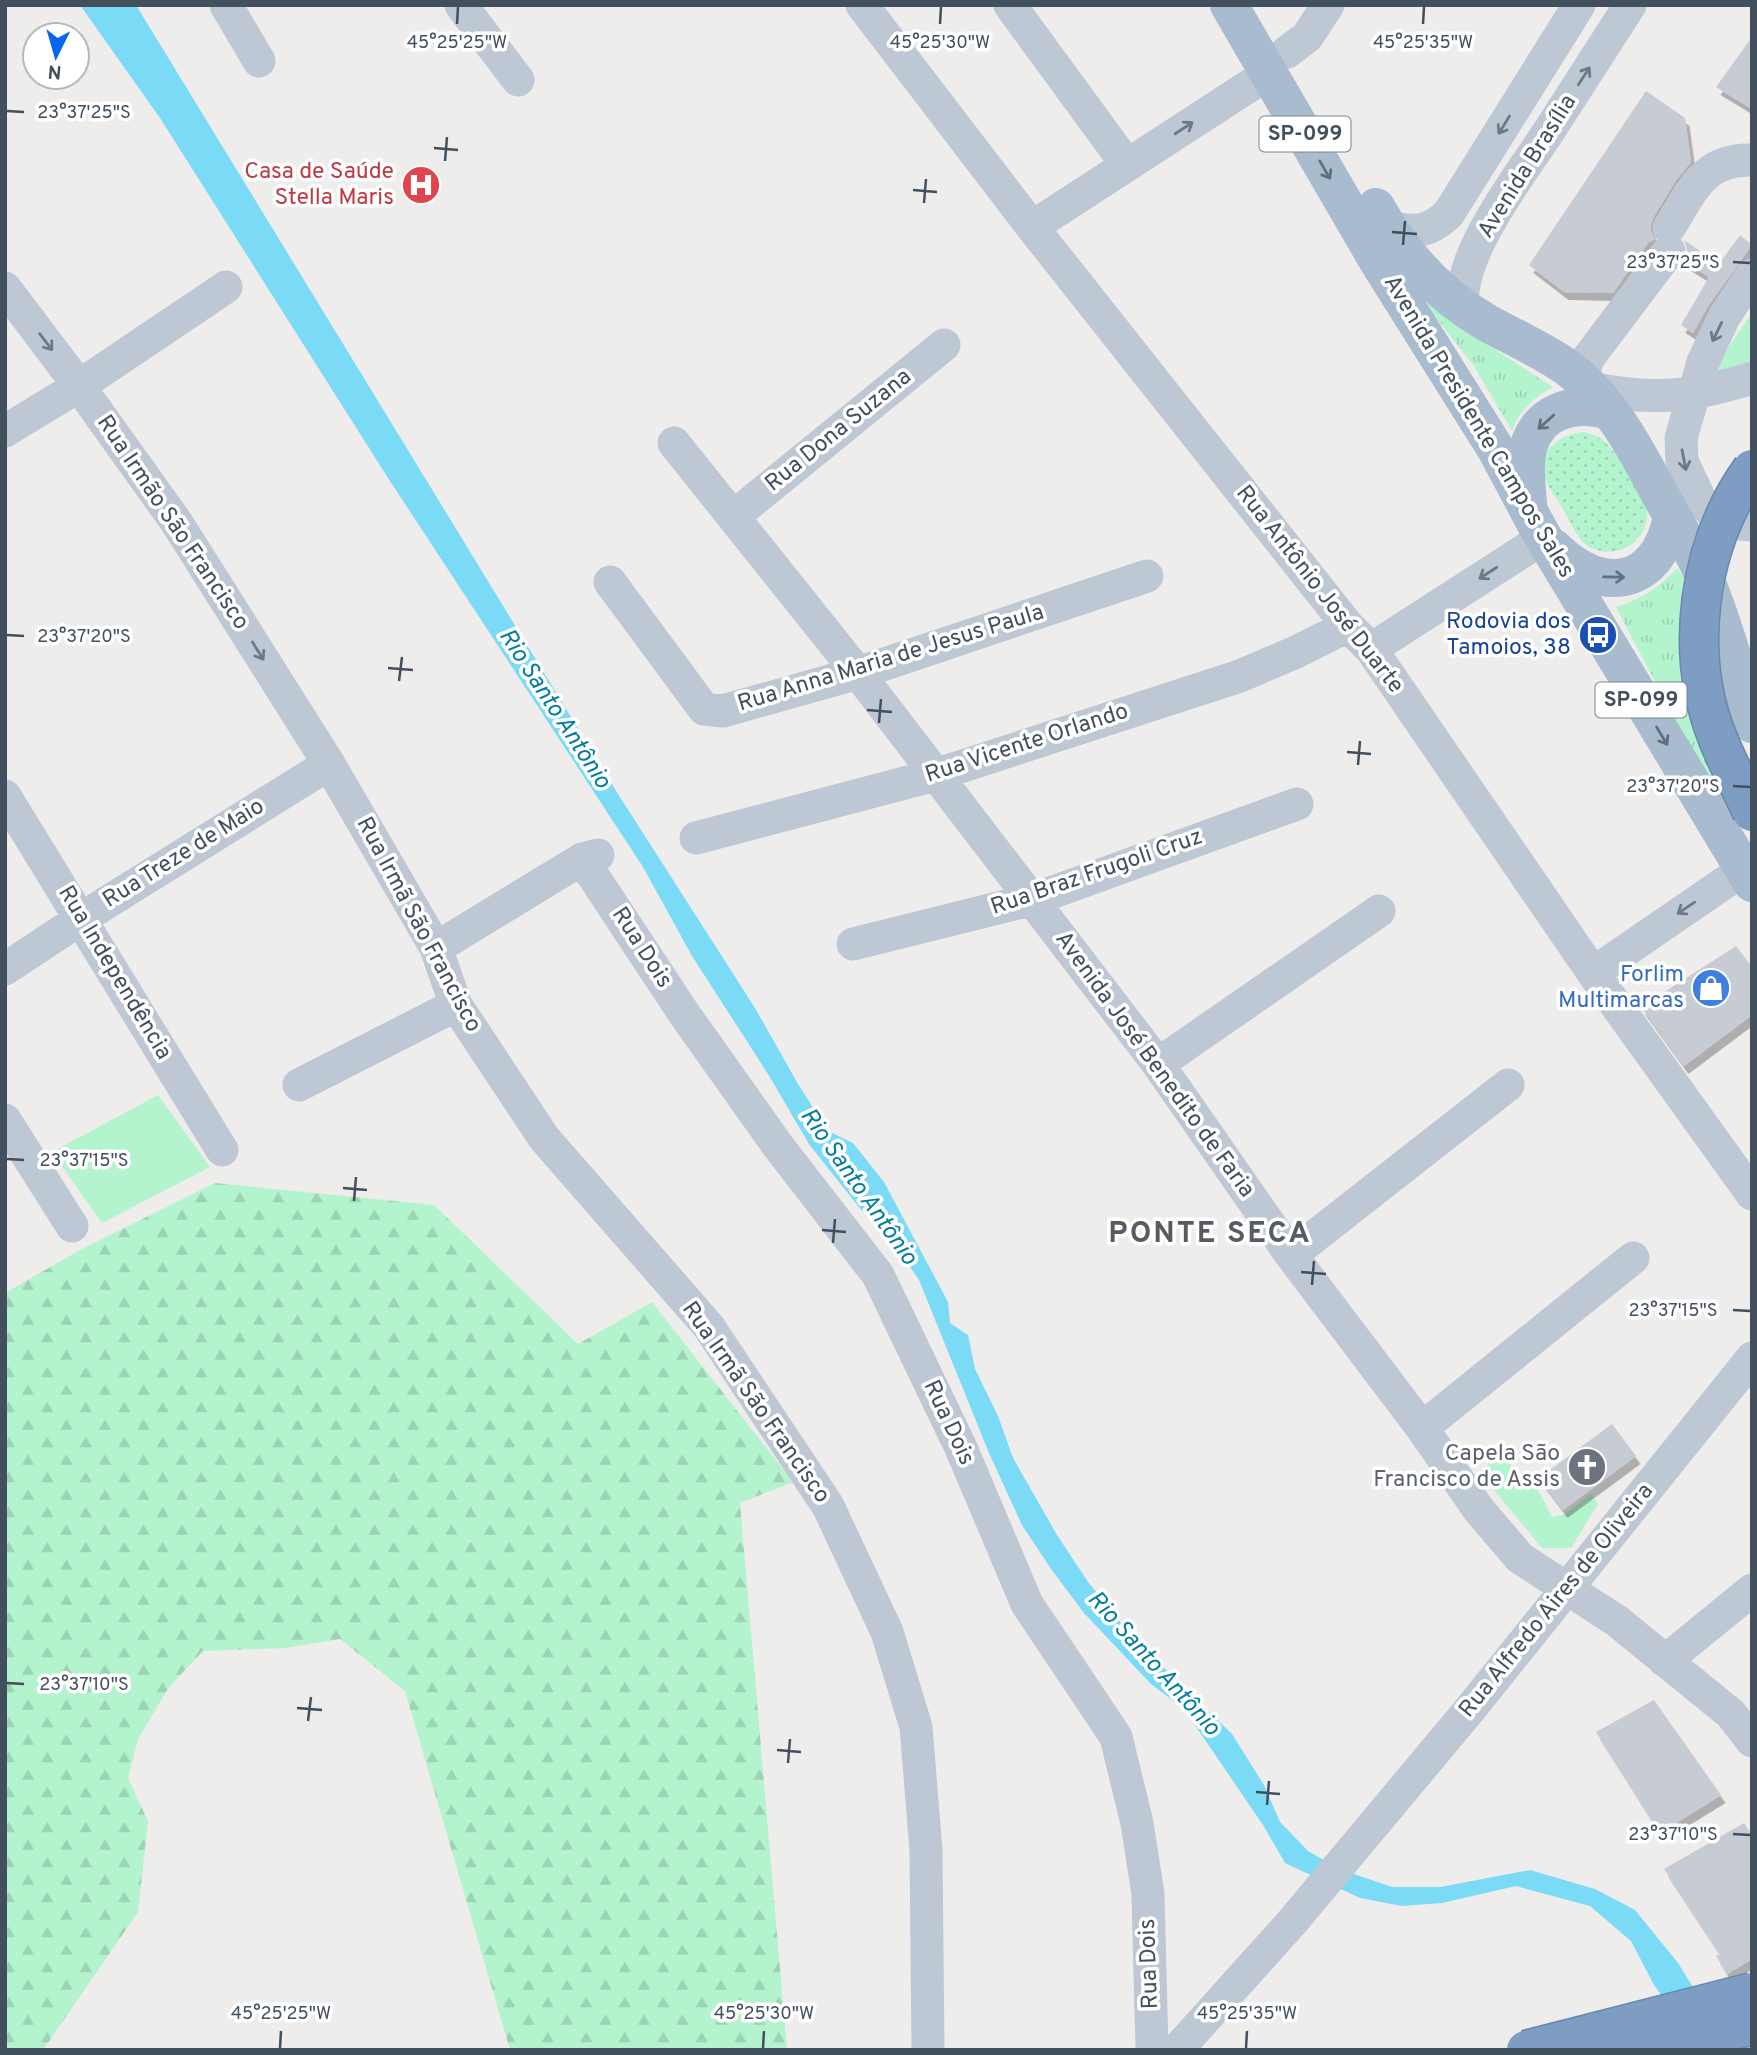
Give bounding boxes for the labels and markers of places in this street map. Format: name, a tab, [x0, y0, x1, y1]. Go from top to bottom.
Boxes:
place label: Casa de Saúde Stella Maris	[244, 158, 394, 213]
hospital icon: Casa de Saúde Stella Maris	[400, 164, 442, 206]
place label: Rodovia dos Tamoios, 38	[1446, 608, 1571, 663]
bus stop icon: Rodovia dos Tamoios, 38	[1577, 614, 1619, 656]
place label: Forlim Multimarcas	[1558, 961, 1684, 1016]
shop icon: Forlim Multimarcas	[1690, 967, 1732, 1009]
place label: Capela São Francisco de Assis	[1373, 1440, 1560, 1495]
church icon: Capela São Francisco de Assis	[1566, 1446, 1608, 1488]

